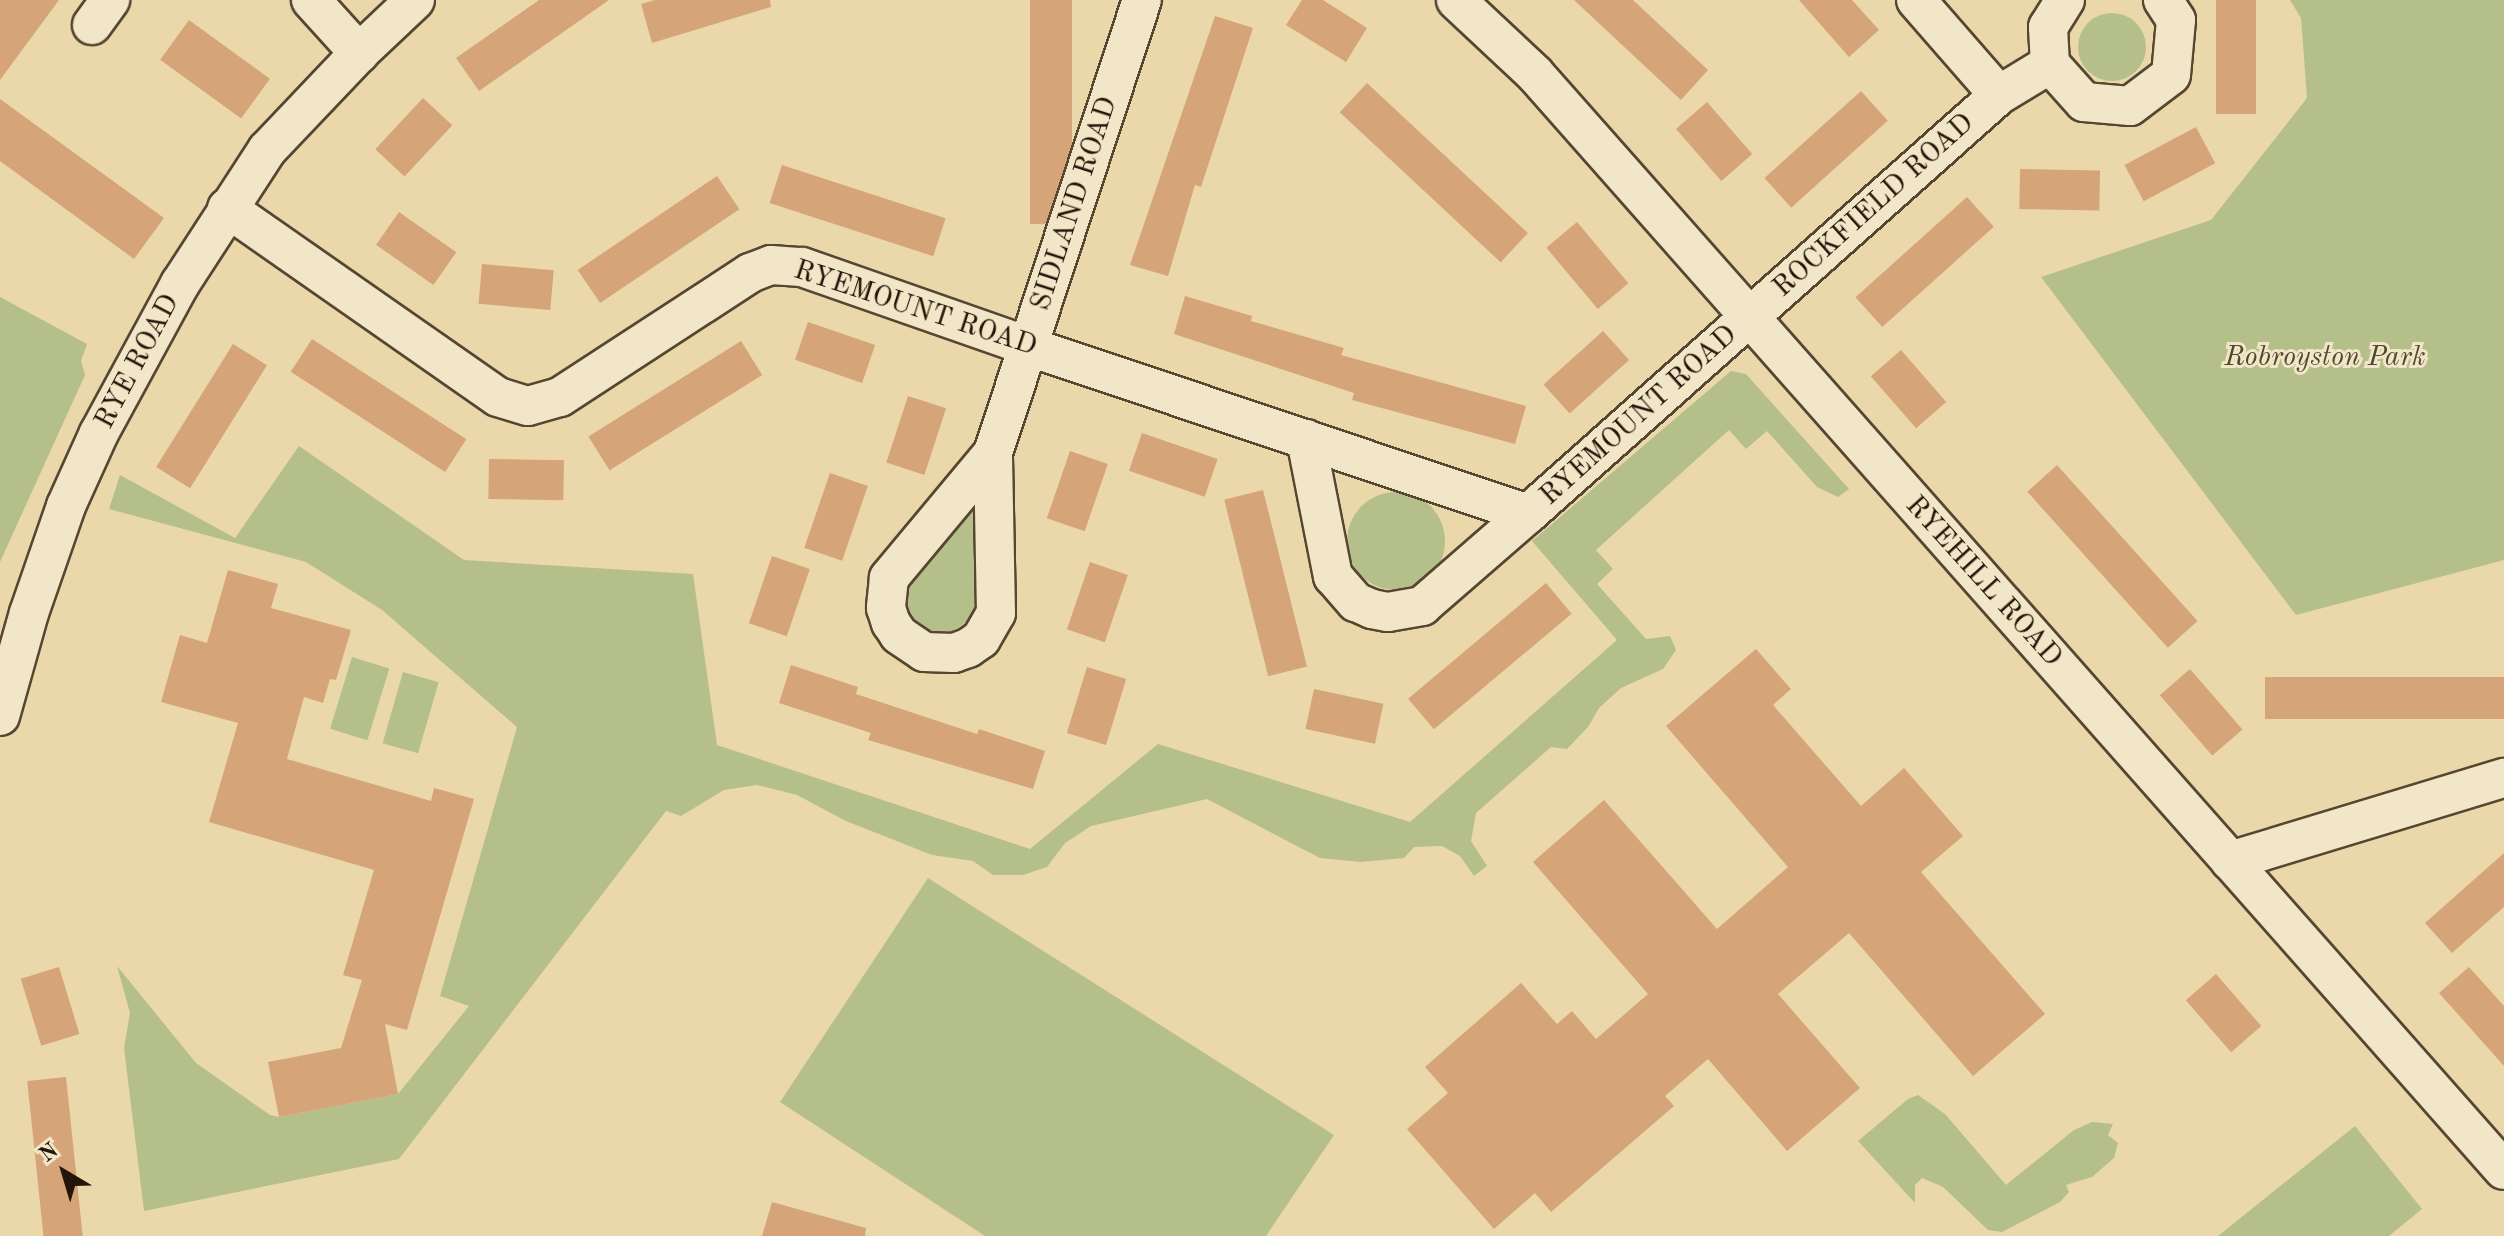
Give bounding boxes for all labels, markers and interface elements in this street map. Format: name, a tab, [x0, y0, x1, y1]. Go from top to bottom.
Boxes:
street label: SIDLAND ROAD	[1025, 93, 1125, 315]
street label: ROCKFIELD ROAD	[1767, 107, 1981, 305]
street label: RYEMOUNT ROAD	[789, 254, 1041, 364]
street label: RYE ROAD	[89, 289, 187, 435]
street label: RYEMOUNT ROAD	[1534, 319, 1744, 513]
park label: Robroyston Park	[2224, 341, 2426, 375]
street label: RYEHILL ROAD	[1898, 490, 2068, 674]
north arrow	[24, 1132, 104, 1212]
text: N	[36, 1139, 63, 1167]

